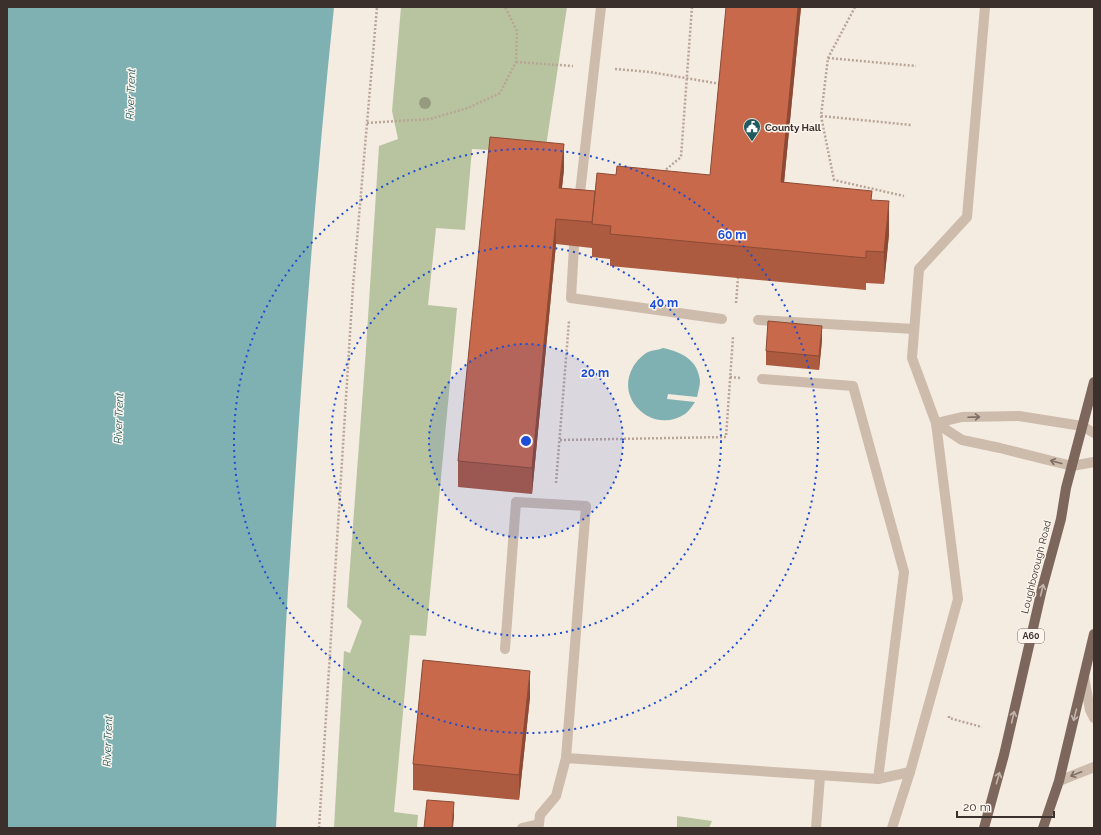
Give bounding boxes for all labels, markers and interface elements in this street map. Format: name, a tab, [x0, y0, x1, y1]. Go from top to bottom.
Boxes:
water label: River Trent	[124, 68, 138, 120]
public building icon: County Hall	[742, 117, 762, 142]
place label: County Hall	[765, 122, 822, 133]
text: 60 m	[718, 228, 746, 242]
text: 40 m	[650, 296, 678, 310]
text: 20 m	[581, 366, 609, 380]
water label: River Trent	[112, 392, 126, 444]
one-way arrow	[967, 413, 980, 421]
centre of rings	[519, 434, 533, 448]
one-way arrow	[1050, 458, 1063, 465]
street label: Loughborough Road	[1019, 519, 1053, 615]
one-way arrow	[1038, 584, 1046, 597]
road number: A60	[1018, 629, 1044, 643]
one-way arrow	[1071, 708, 1078, 721]
one-way arrow	[1009, 711, 1017, 724]
water label: River Trent	[101, 715, 115, 767]
one-way arrow	[1071, 771, 1083, 779]
one-way arrow	[995, 772, 1002, 785]
scale bar	[957, 793, 1054, 819]
text: 20 m	[963, 800, 991, 814]

